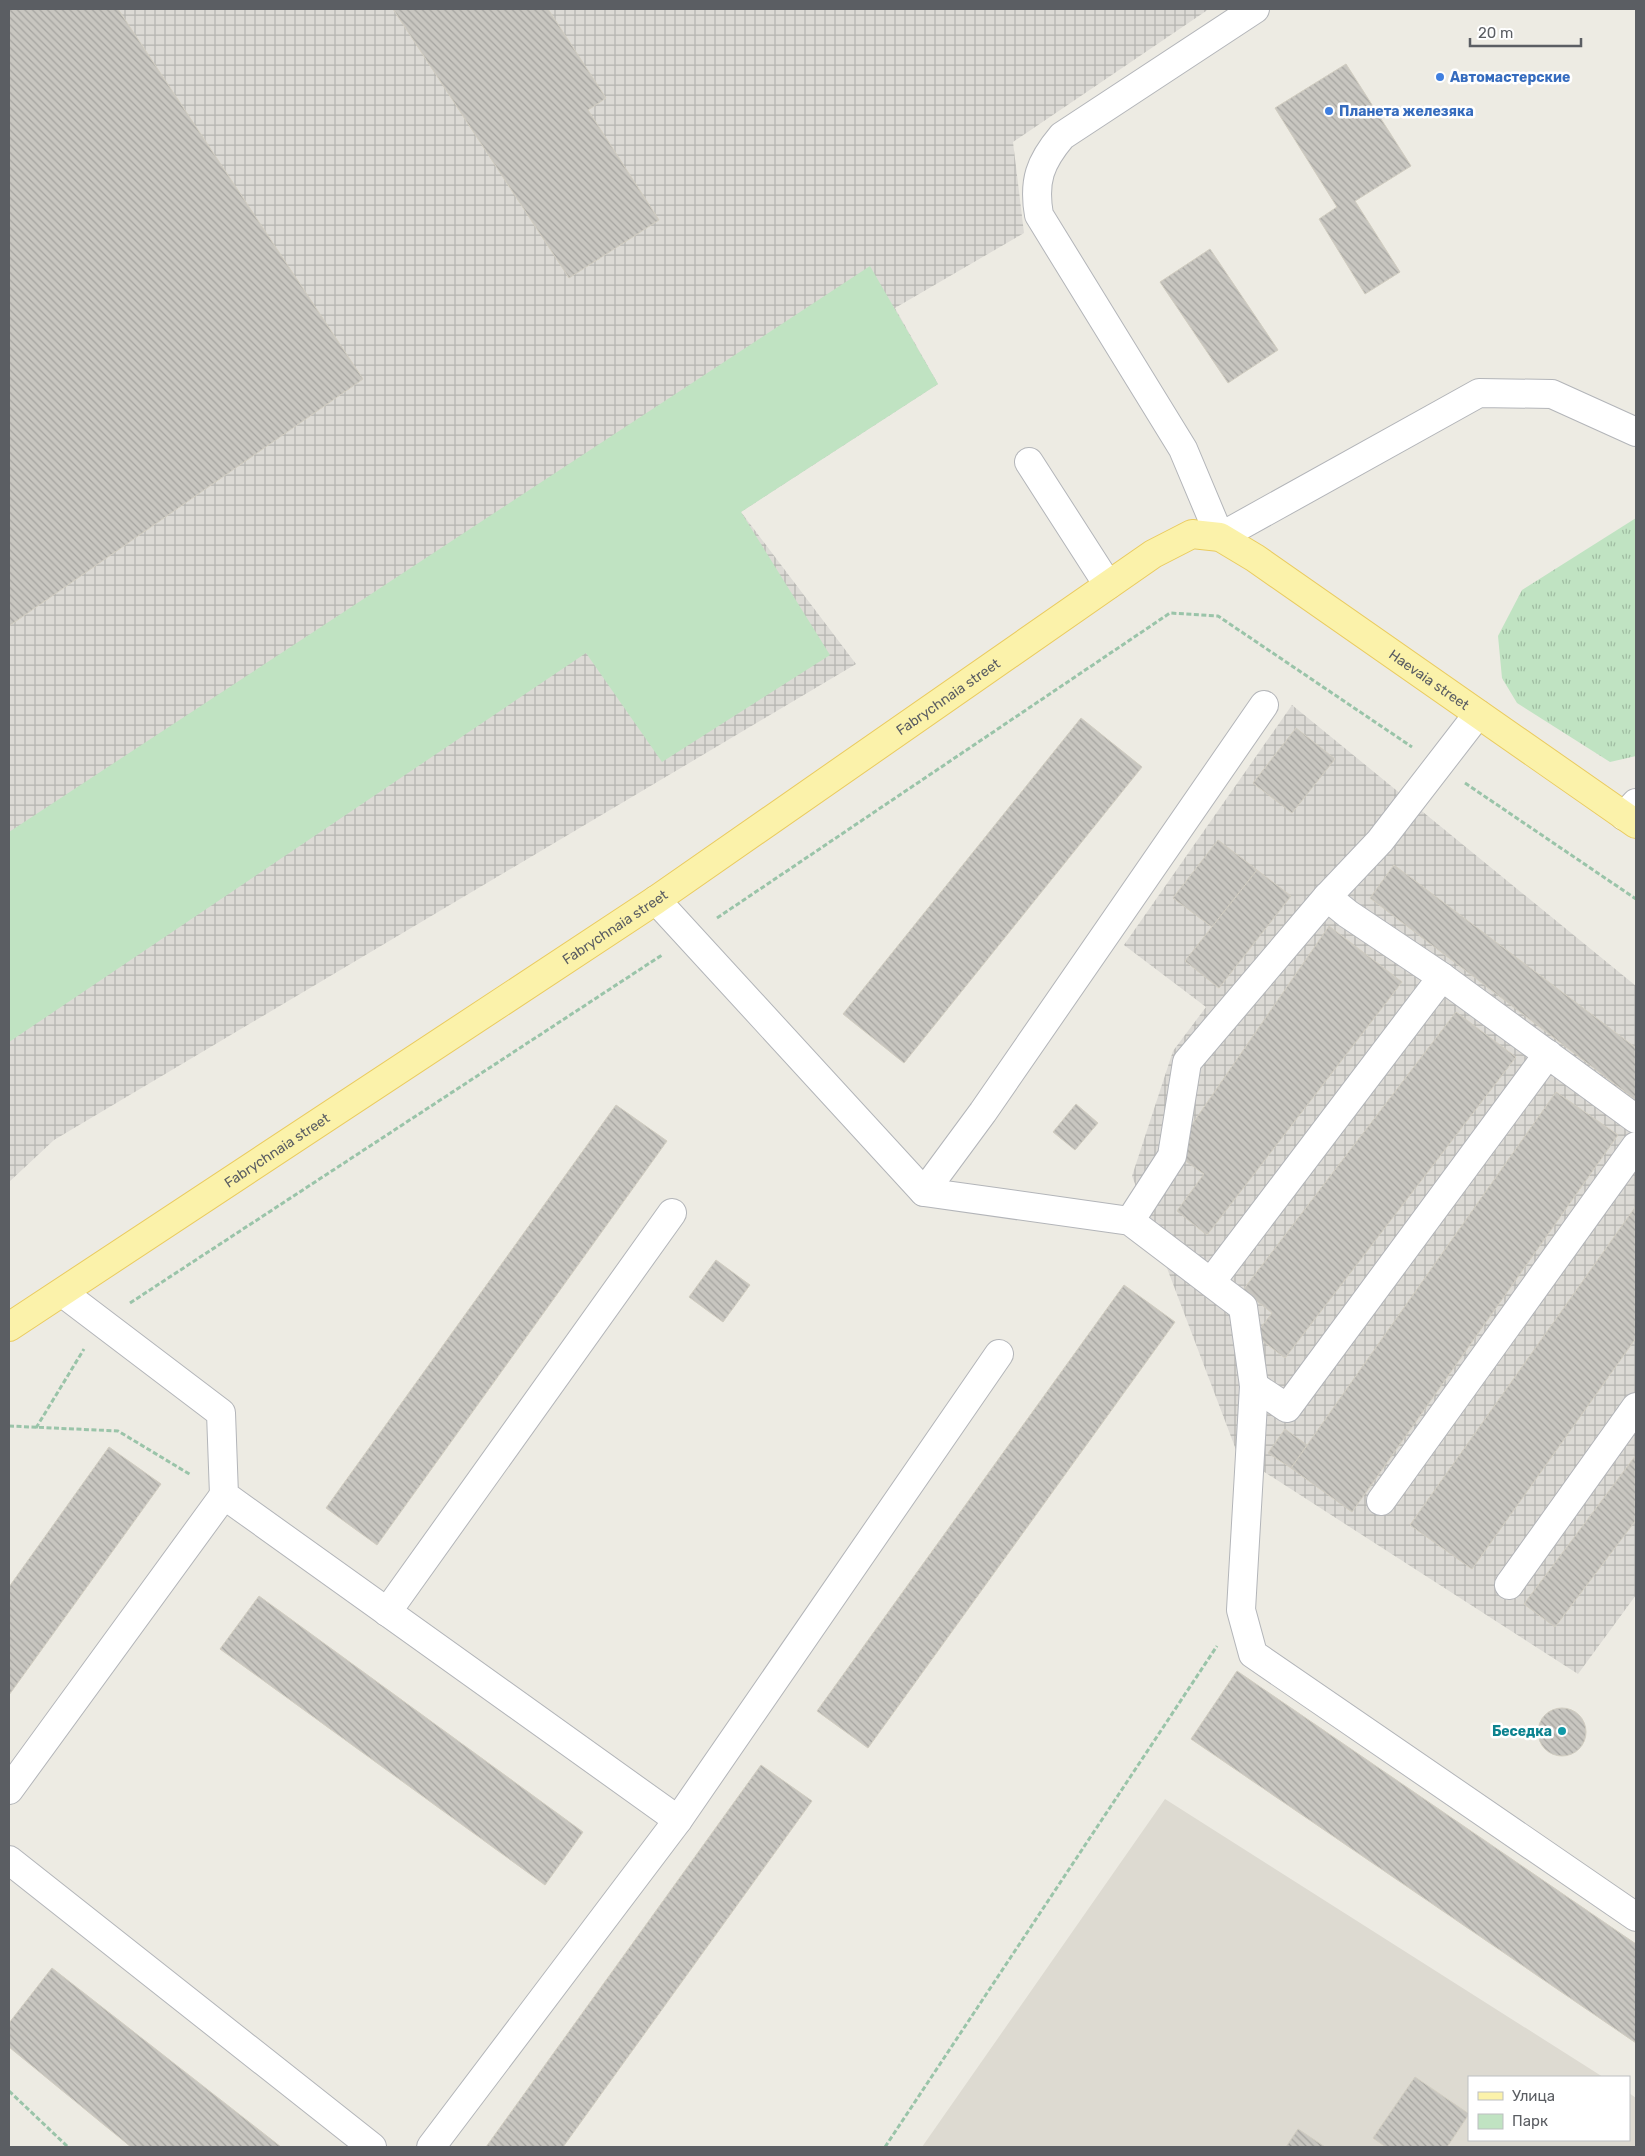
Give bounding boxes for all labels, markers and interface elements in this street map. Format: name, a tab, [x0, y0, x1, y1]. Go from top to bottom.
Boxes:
scale bar	[1470, 15, 1581, 47]
text: 20 m	[1478, 24, 1513, 42]
place label: Автомастерские	[1450, 69, 1570, 86]
marker: Автомастерские	[1434, 71, 1446, 83]
place label: Планета железяка	[1339, 103, 1474, 120]
marker: Планета железяка	[1323, 105, 1335, 117]
street label: Haevaia street	[1386, 646, 1473, 714]
street label: Fabrychnaia street	[893, 654, 1004, 739]
street label: Fabrychnaia street	[559, 886, 671, 968]
street label: Fabrychnaia street	[221, 1109, 333, 1191]
place label: Беседка	[1492, 1723, 1552, 1740]
marker: Беседка	[1556, 1725, 1568, 1737]
legend	[1468, 2076, 1630, 2141]
text: Улица	[1512, 2087, 1555, 2105]
text: Парк	[1512, 2112, 1548, 2130]

